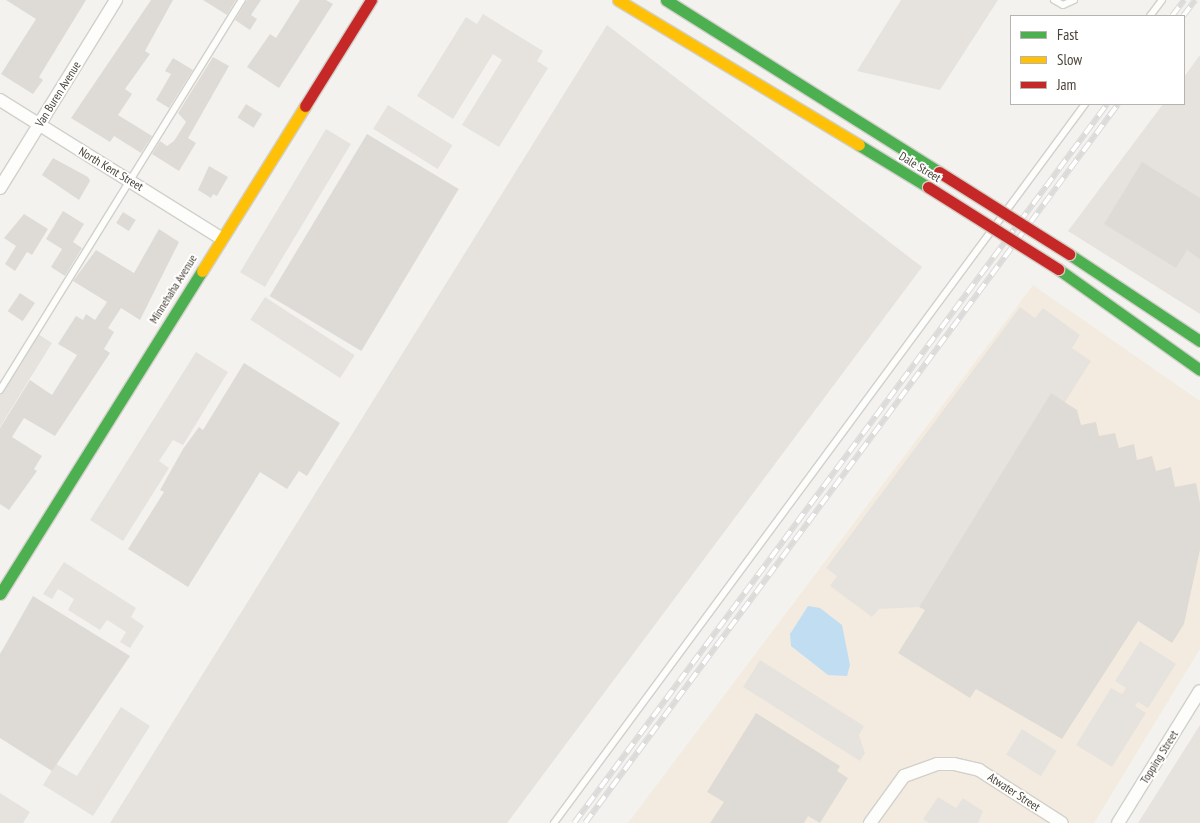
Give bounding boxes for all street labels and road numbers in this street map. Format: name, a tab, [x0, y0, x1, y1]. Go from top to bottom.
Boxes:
street label: Van Buren Avenue	[32, 58, 84, 130]
street label: North Kent Street	[76, 144, 146, 194]
street label: Dale Street	[896, 149, 944, 185]
street label: Minnehaha Avenue	[146, 252, 200, 326]
street label: Topping Street	[1137, 728, 1181, 786]
street label: Atwater Street	[985, 770, 1043, 814]

